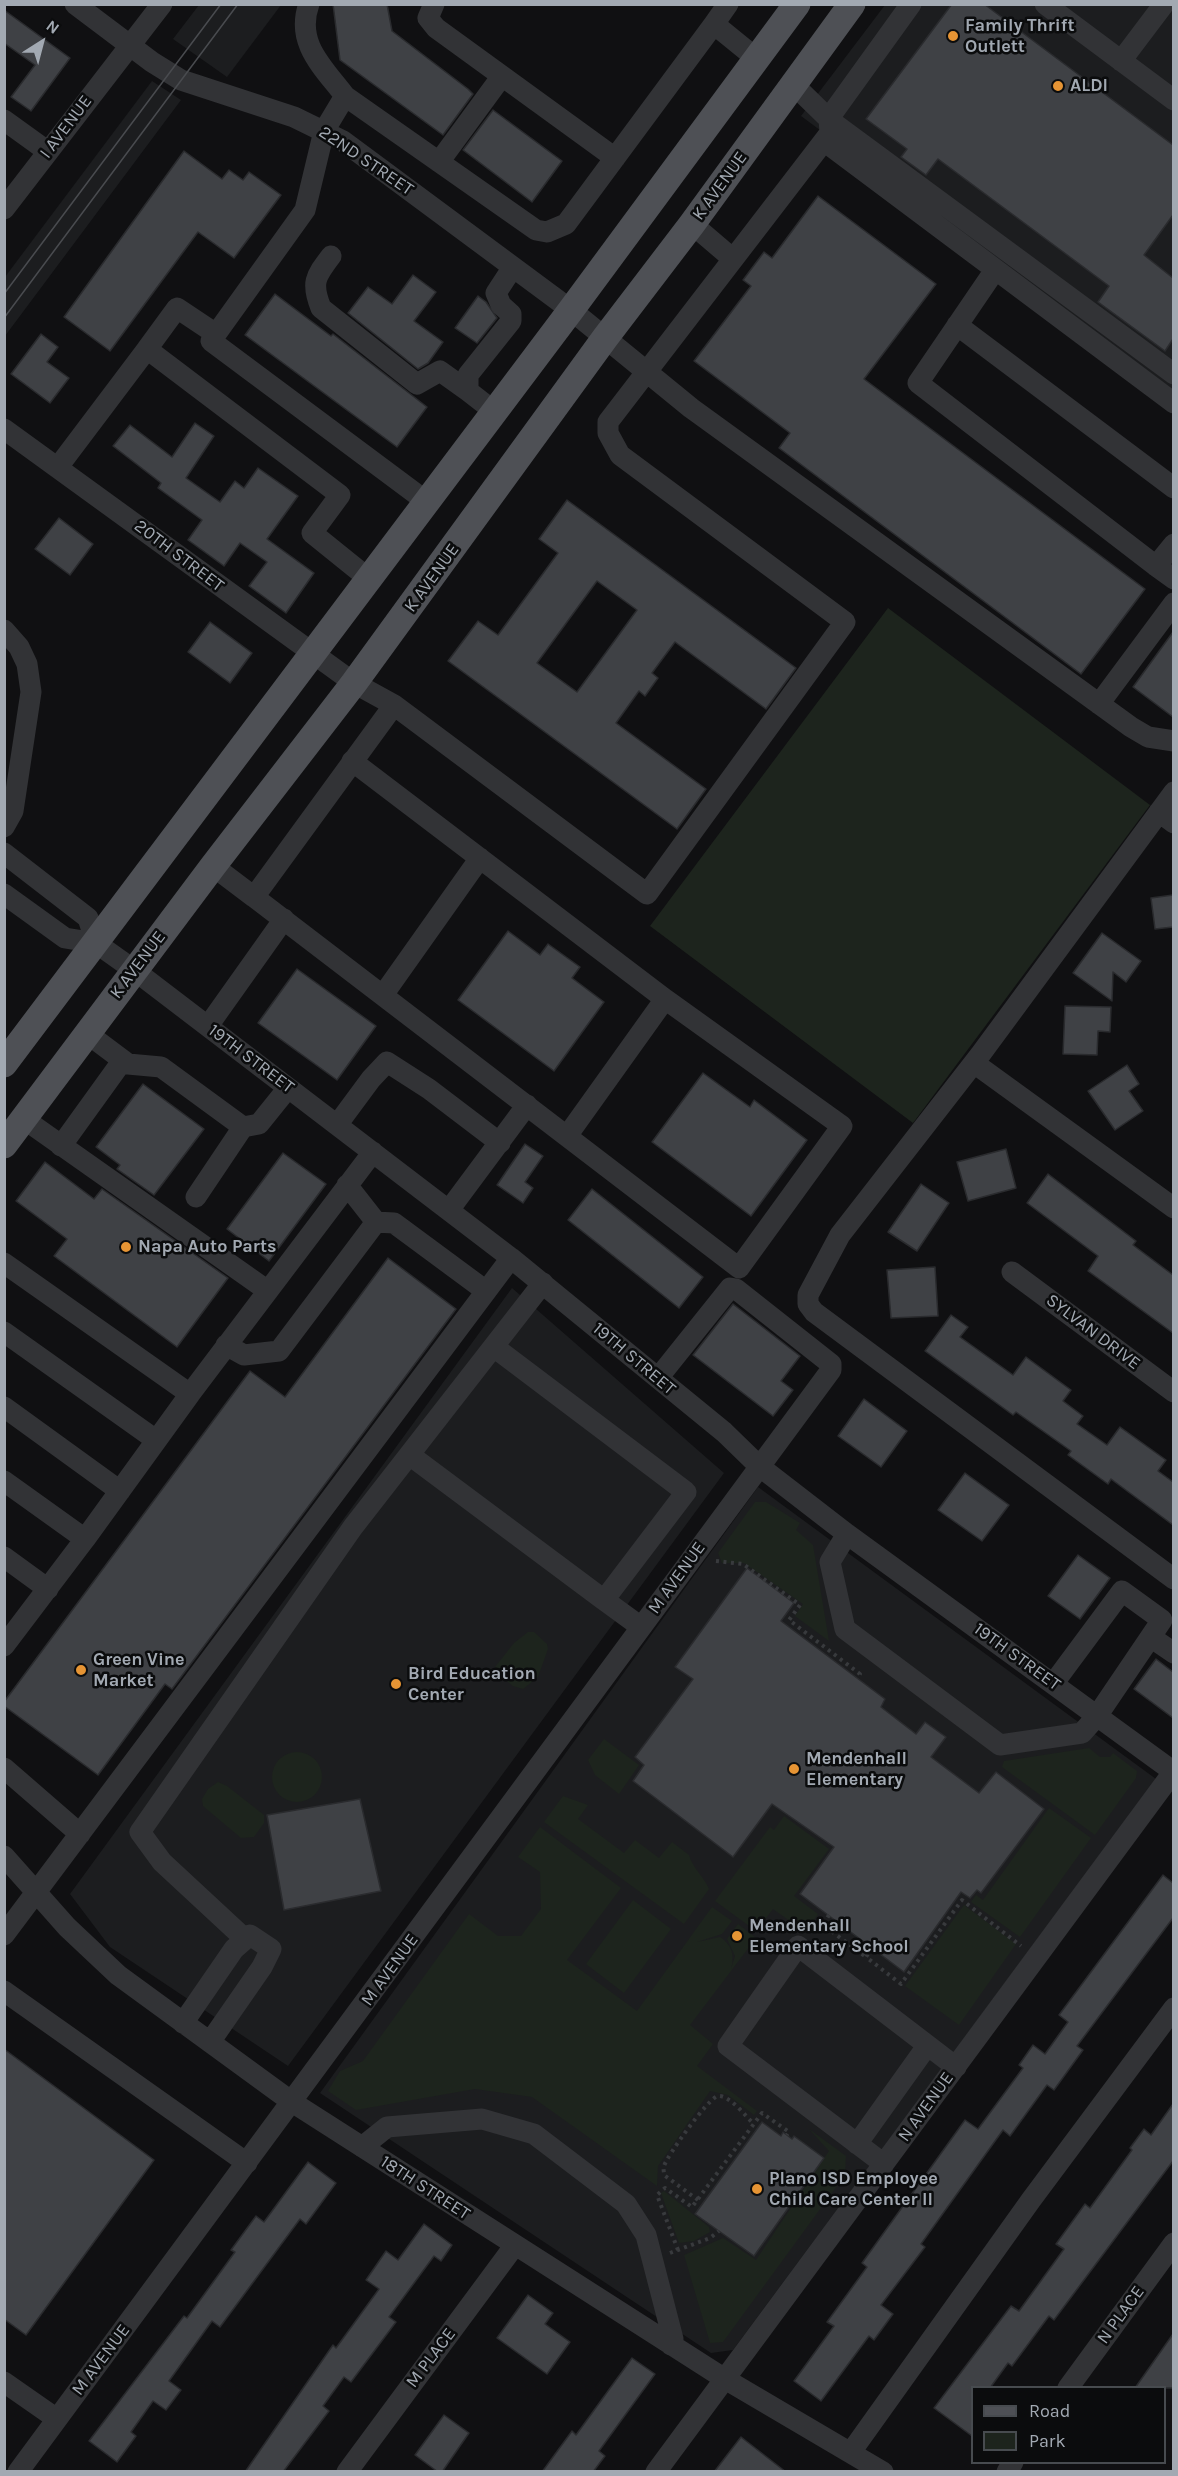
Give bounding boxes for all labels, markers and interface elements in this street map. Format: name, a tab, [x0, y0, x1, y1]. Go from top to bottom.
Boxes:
north arrow	[12, 12, 72, 72]
place label: Family Thrift Outlett	[965, 15, 1074, 57]
text: N	[43, 16, 63, 38]
marker: Family Thrift Outlett	[946, 29, 960, 43]
place label: ALDI	[1070, 75, 1108, 97]
marker: ALDI	[1051, 79, 1065, 93]
street label: I AVENUE	[35, 91, 97, 163]
street label: 22ND STREET	[315, 121, 417, 201]
street label: K AVENUE	[688, 148, 752, 224]
street label: 20TH STREET	[130, 515, 228, 597]
street label: K AVENUE	[400, 540, 464, 616]
street label: K AVENUE	[105, 927, 171, 1003]
street label: 19TH STREET	[204, 1020, 298, 1098]
place label: Napa Auto Parts	[138, 1236, 277, 1258]
marker: Napa Auto Parts	[119, 1240, 133, 1254]
street label: SYLVAN DRIVE	[1042, 1290, 1144, 1374]
street label: 19TH STREET	[588, 1318, 680, 1400]
street label: M AVENUE	[644, 1538, 710, 1618]
street label: 19TH STREET	[969, 1618, 1065, 1696]
place label: Green Vine Market	[93, 1649, 185, 1692]
marker: Green Vine Market	[74, 1663, 88, 1677]
place label: Bird Education Center	[408, 1663, 536, 1706]
marker: Bird Education Center	[389, 1677, 403, 1691]
place label: Mendenhall Elementary	[806, 1748, 907, 1790]
marker: Mendenhall Elementary	[787, 1762, 801, 1776]
place label: Mendenhall Elementary School	[749, 1915, 909, 1958]
marker: Mendenhall Elementary School	[730, 1929, 744, 1943]
street label: M AVENUE	[357, 1930, 423, 2010]
street label: N AVENUE	[894, 2068, 958, 2146]
street label: 18TH STREET	[376, 2151, 474, 2225]
place label: Plano ISD Employee Child Care Center II	[769, 2168, 938, 2210]
marker: Plano ISD Employee Child Care Center II	[750, 2182, 764, 2196]
street label: N PLACE	[1093, 2282, 1149, 2348]
street label: M AVENUE	[67, 2320, 135, 2400]
street label: M PLACE	[401, 2324, 461, 2392]
legend	[971, 2386, 1166, 2464]
text: Road	[1029, 2400, 1070, 2422]
text: Park	[1029, 2430, 1066, 2452]

